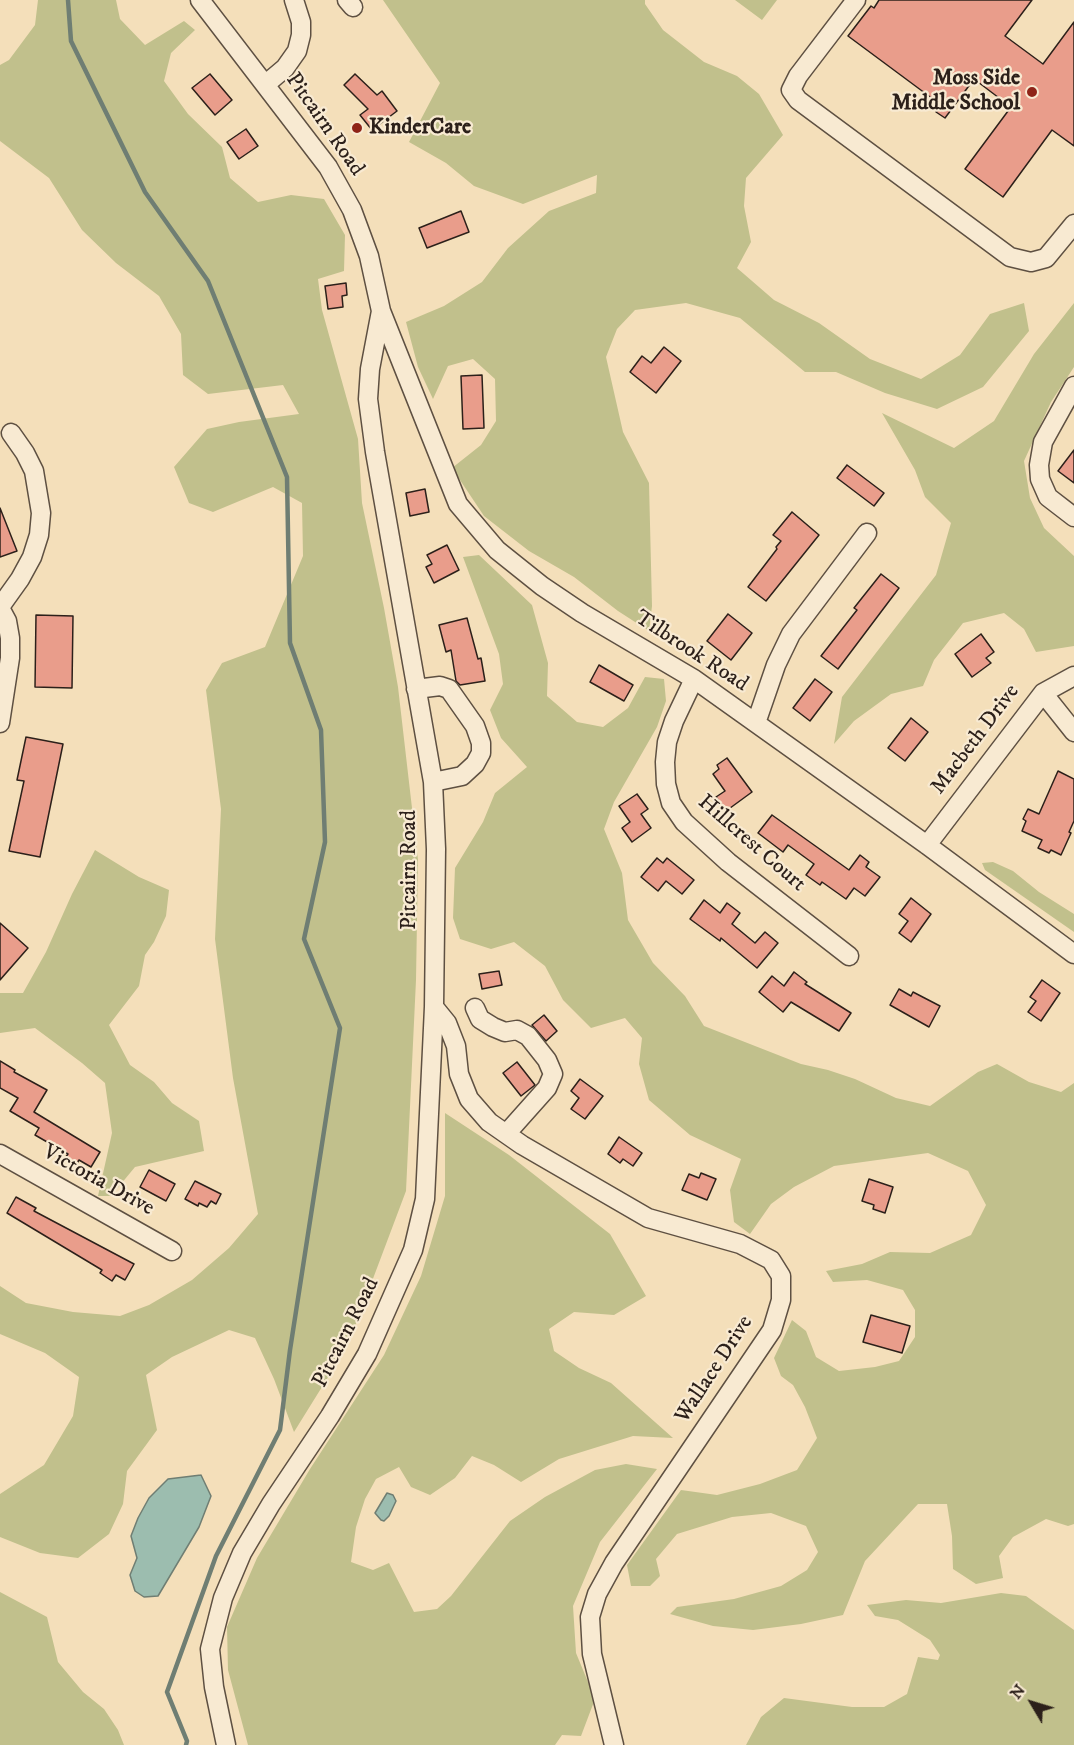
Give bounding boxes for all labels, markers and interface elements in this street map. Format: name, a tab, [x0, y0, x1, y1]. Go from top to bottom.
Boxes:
place label: Moss Side Middle School	[892, 66, 1020, 118]
street label: Pitcairn Road	[279, 68, 369, 182]
marker: Moss Side Middle School	[1025, 85, 1039, 99]
place label: KinderCare	[369, 115, 471, 141]
marker: KinderCare	[350, 121, 364, 135]
street label: Tilbrook Road	[629, 606, 753, 698]
street label: Macbeth Drive	[926, 680, 1026, 800]
street label: Hillcrest Court	[692, 790, 810, 898]
street label: Pitcairn Road	[397, 810, 423, 930]
street label: Victoria Drive	[38, 1140, 158, 1222]
street label: Pitcairn Road	[308, 1274, 386, 1392]
street label: Wallace Drive	[670, 1311, 760, 1429]
north arrow	[1002, 1673, 1062, 1733]
text: N	[1006, 1681, 1030, 1703]

